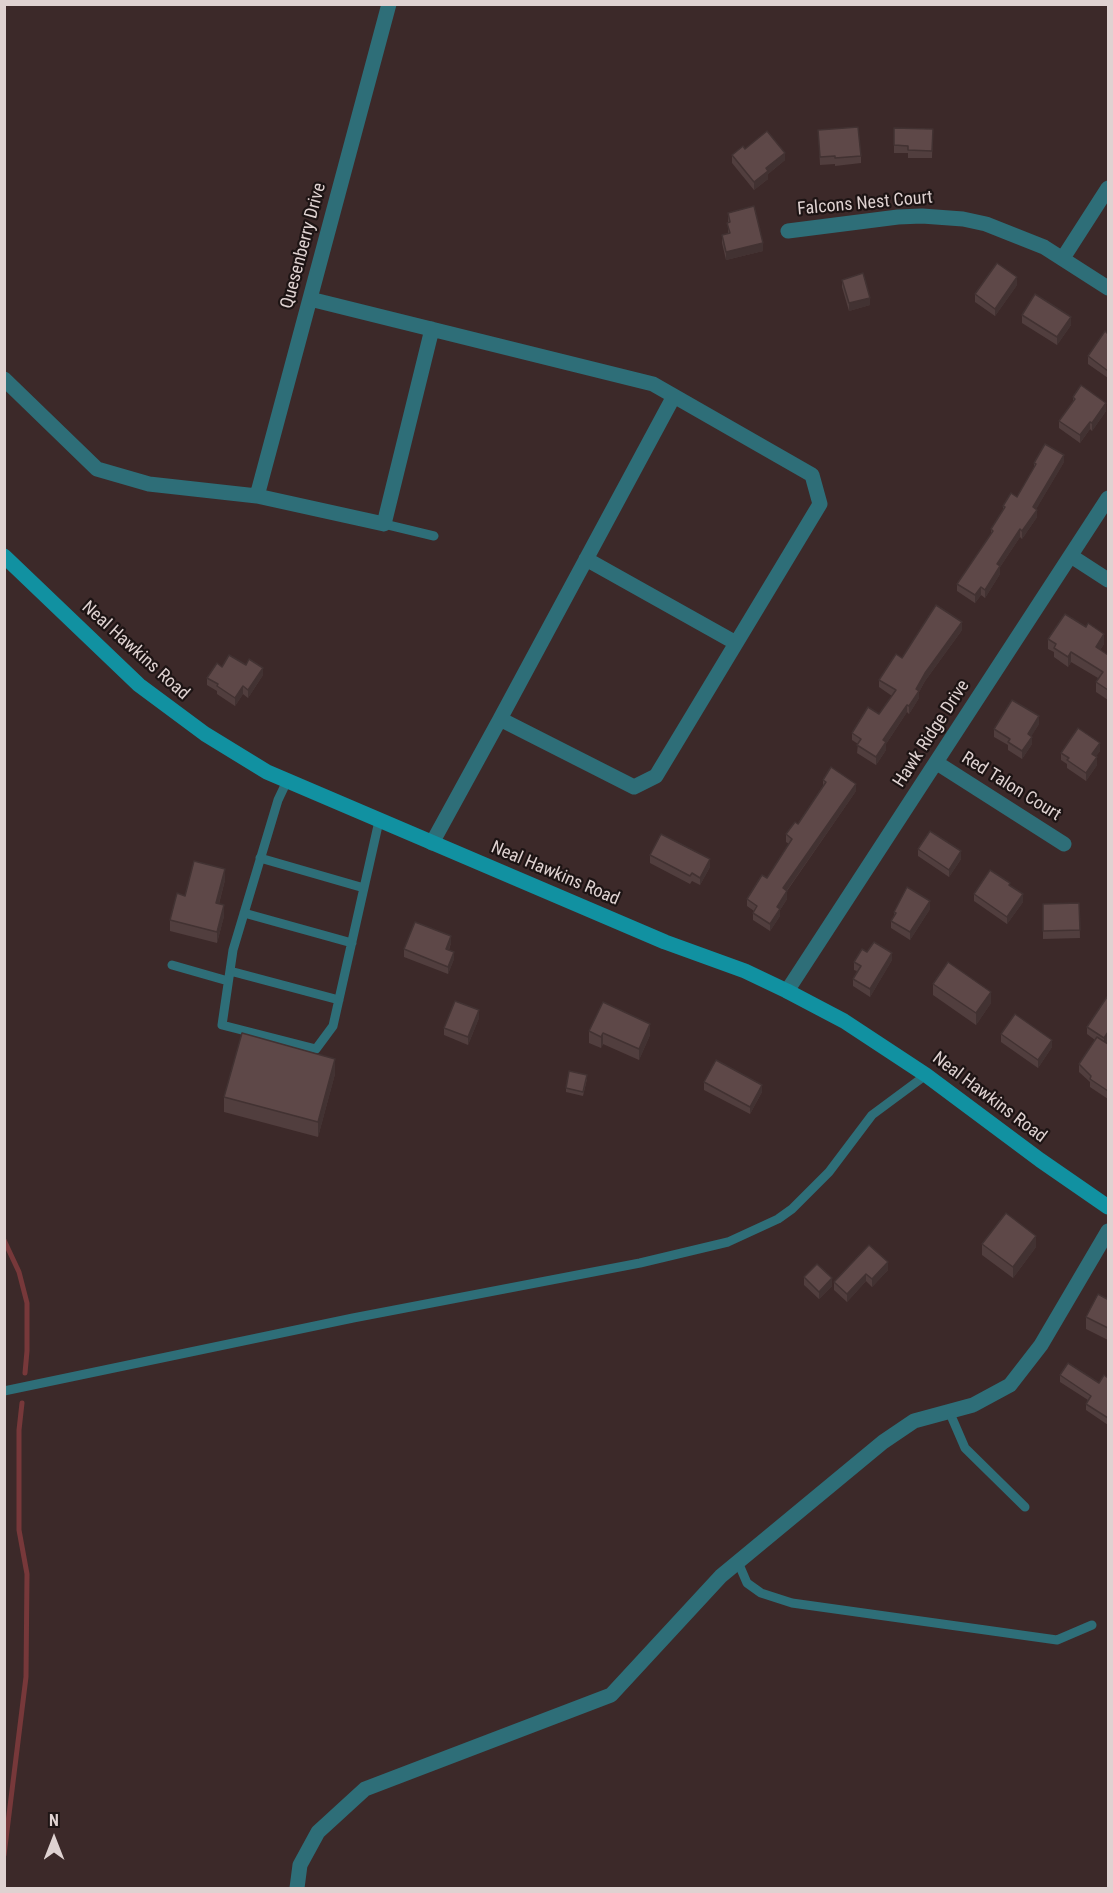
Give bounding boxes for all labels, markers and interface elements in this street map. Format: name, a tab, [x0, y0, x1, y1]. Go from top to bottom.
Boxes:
street label: Quesenberry Drive	[277, 181, 331, 311]
street label: Falcons Nest Court	[796, 187, 934, 221]
street label: Neal Hawkins Road	[77, 597, 193, 705]
street label: Hawk Ridge Drive	[889, 676, 975, 792]
street label: Red Talon Court	[957, 748, 1065, 826]
street label: Neal Hawkins Road	[488, 837, 622, 911]
street label: Neal Hawkins Road	[928, 1048, 1050, 1148]
north arrow	[24, 1809, 84, 1869]
text: N	[49, 1811, 59, 1830]

